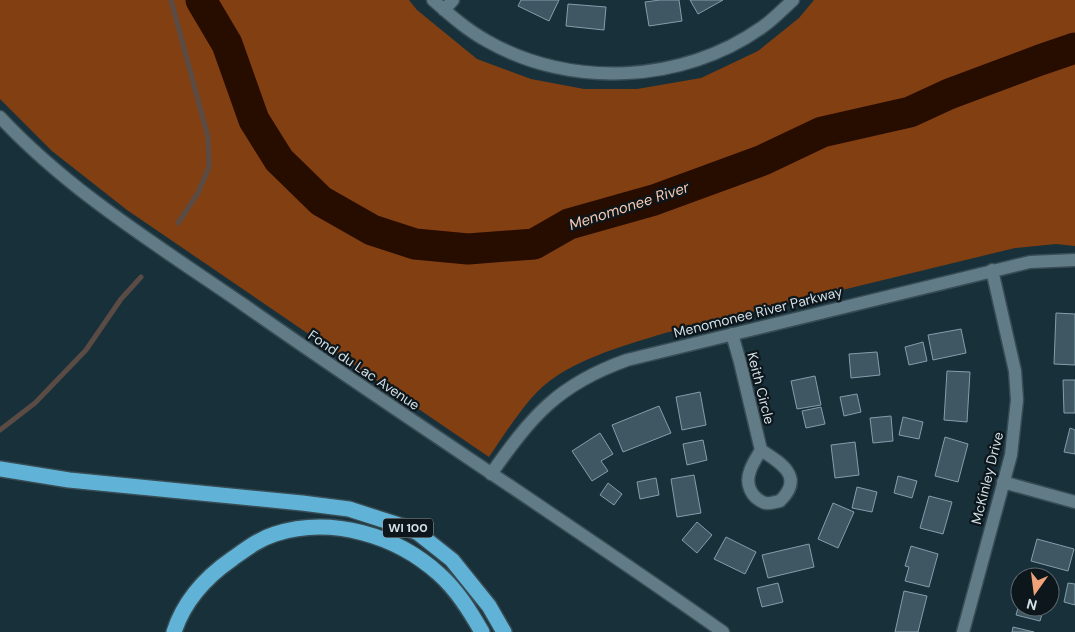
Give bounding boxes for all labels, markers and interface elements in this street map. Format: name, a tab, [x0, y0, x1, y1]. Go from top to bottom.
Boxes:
water label: Menomonee River	[566, 177, 692, 235]
street label: Menomonee River Parkway	[672, 282, 844, 342]
street label: Fond du Lac Avenue	[305, 326, 423, 414]
street label: Keith Circle	[743, 350, 779, 426]
street label: McKinley Drive	[967, 430, 1007, 526]
road number: WI 100	[383, 518, 433, 538]
north arrow	[1010, 567, 1060, 617]
text: N	[1025, 595, 1039, 615]

